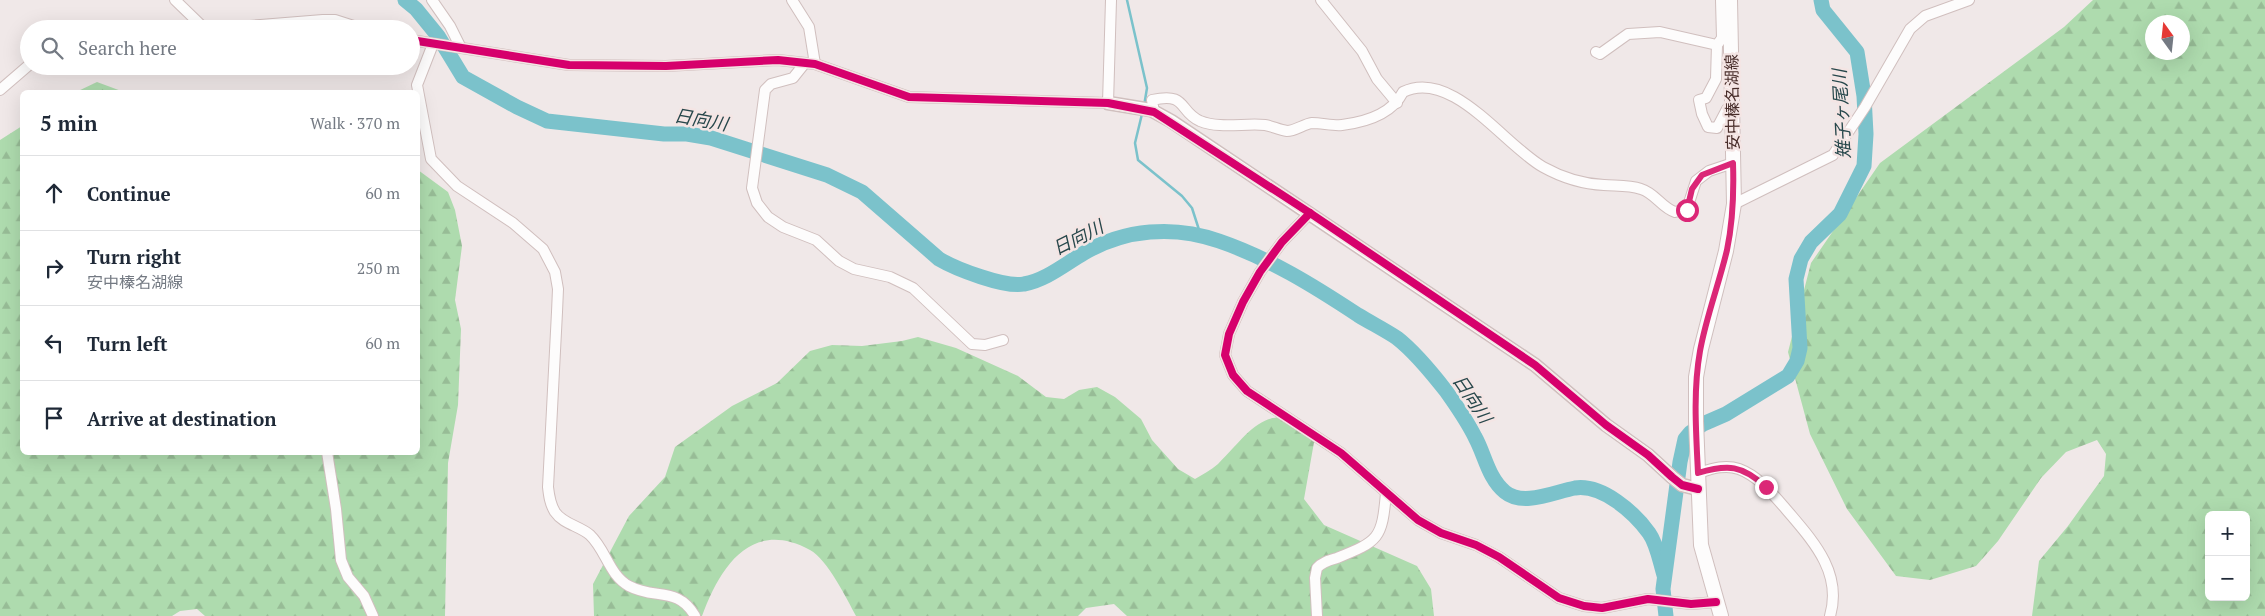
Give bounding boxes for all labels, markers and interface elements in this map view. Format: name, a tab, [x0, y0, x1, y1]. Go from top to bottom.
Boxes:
north arrow	[2145, 15, 2190, 60]
search box	[20, 20, 420, 75]
icon: search	[38, 34, 66, 62]
text: Search here	[78, 35, 177, 60]
street label: 安中榛名湖線	[1720, 54, 1744, 150]
water label: 雉子ヶ尾川	[1827, 66, 1855, 160]
water label: 日向川	[673, 103, 732, 136]
text: 5 min	[40, 109, 97, 137]
text: Walk · 370 m	[310, 112, 400, 134]
icon: ahead	[40, 179, 68, 207]
text: Continue	[87, 181, 171, 206]
text: 60 m	[365, 182, 400, 204]
route start	[1676, 199, 1699, 222]
water label: 日向川	[1048, 213, 1109, 260]
text: Turn right	[87, 244, 181, 269]
icon: right	[40, 254, 68, 282]
text: 250 m	[357, 257, 400, 279]
text: 安中榛名湖線	[87, 271, 183, 293]
icon: left	[40, 329, 68, 357]
text: Turn left	[87, 331, 168, 356]
text: 60 m	[365, 332, 400, 354]
water label: 日向川	[1448, 369, 1499, 429]
icon: arrive	[40, 404, 68, 432]
text: Arrive at destination	[87, 406, 276, 431]
route end	[1755, 476, 1778, 499]
map controls	[2205, 511, 2250, 601]
button: +	[2205, 511, 2250, 556]
button: −	[2205, 556, 2250, 601]

